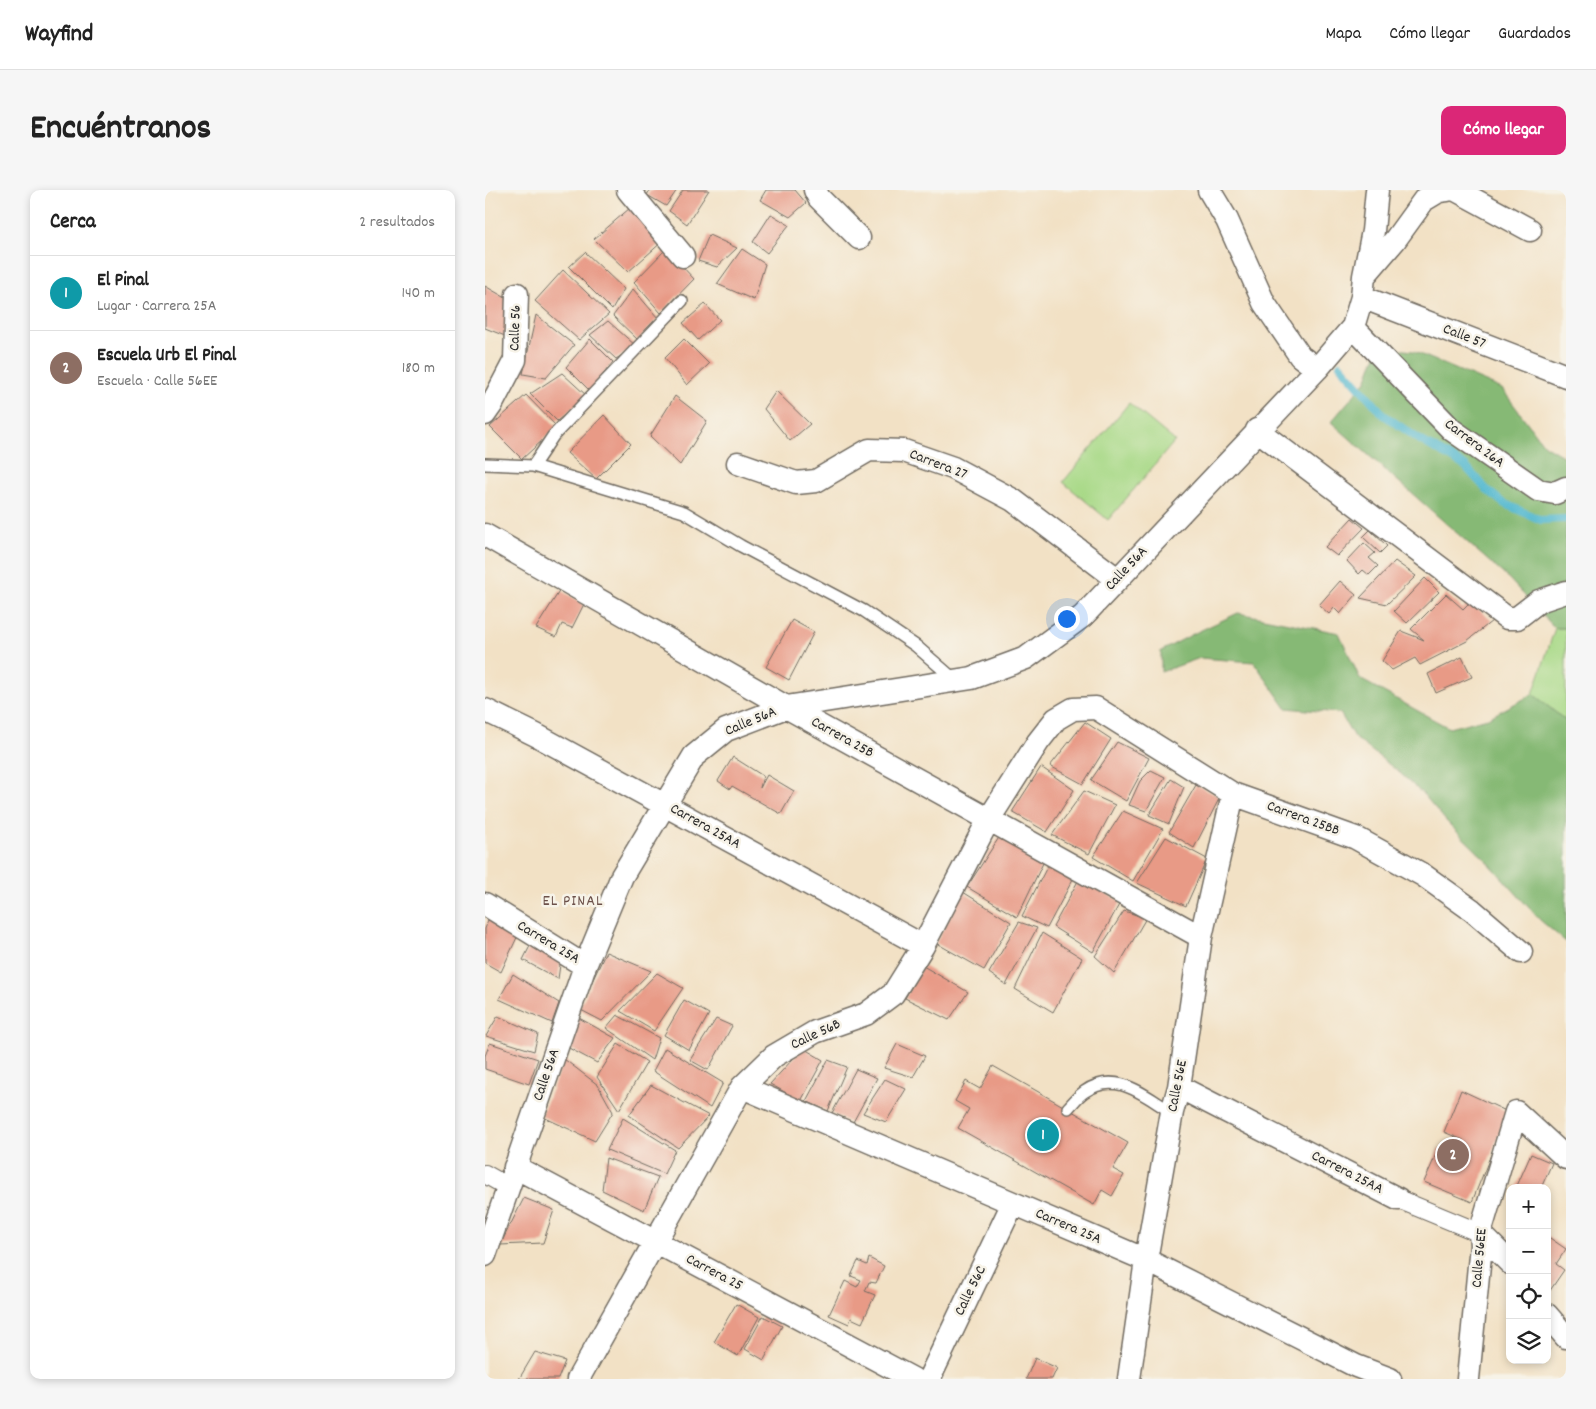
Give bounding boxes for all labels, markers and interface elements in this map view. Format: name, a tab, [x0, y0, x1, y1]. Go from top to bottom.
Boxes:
text: Wayfind	[25, 18, 93, 52]
text: Mapa	[1325, 22, 1361, 47]
text: Cómo llegar	[1389, 22, 1470, 47]
text: Guardados	[1498, 22, 1571, 47]
text: Encuéntranos	[30, 105, 211, 155]
button: Cómo llegar	[1441, 106, 1566, 155]
text: Cerca	[50, 208, 96, 238]
text: 2 resultados	[359, 211, 435, 234]
text: El Pinal	[97, 268, 149, 295]
text: 1	[64, 282, 68, 305]
text: 140 m	[401, 282, 435, 305]
text: Lugar · Carrera 25A	[97, 295, 216, 318]
street label: Calle 56	[504, 305, 528, 351]
street label: Calle 57	[1439, 319, 1489, 355]
text: Escuela Urb El Pinal	[97, 343, 236, 370]
text: 2	[63, 357, 70, 380]
text: 180 m	[402, 357, 435, 380]
text: Escuela · Calle 56EE	[97, 370, 217, 393]
street label: Carrera 26A	[1439, 414, 1509, 474]
street label: Carrera 27	[906, 444, 970, 486]
street label: Calle 56A	[1101, 542, 1153, 596]
your location	[1054, 606, 1080, 632]
street label: Calle 56A	[722, 701, 780, 743]
street label: Carrera 25B	[807, 712, 877, 764]
street label: Carrera 25BB	[1264, 796, 1342, 842]
street label: Carrera 25AA	[666, 798, 744, 856]
district label: EL PINAL	[543, 890, 603, 913]
street label: Carrera 25A	[512, 916, 584, 970]
street label: Calle 56B	[787, 1014, 845, 1056]
street label: Calle 56A	[528, 1046, 566, 1104]
street label: Calle 56E	[1162, 1058, 1194, 1114]
pin: 1	[1027, 1116, 1059, 1154]
pin: 2	[1437, 1136, 1469, 1174]
street label: Carrera 25AA	[1307, 1145, 1387, 1201]
map controls	[1506, 1184, 1551, 1364]
button: +	[1506, 1184, 1551, 1229]
street label: Carrera 25A	[1032, 1203, 1104, 1251]
street label: Calle 56EE	[1466, 1227, 1494, 1289]
button: −	[1506, 1229, 1551, 1274]
street label: Carrera 25	[682, 1249, 746, 1297]
street label: Calle 56C	[949, 1262, 993, 1320]
button: locate	[1506, 1274, 1551, 1319]
button: layers	[1506, 1319, 1551, 1364]

